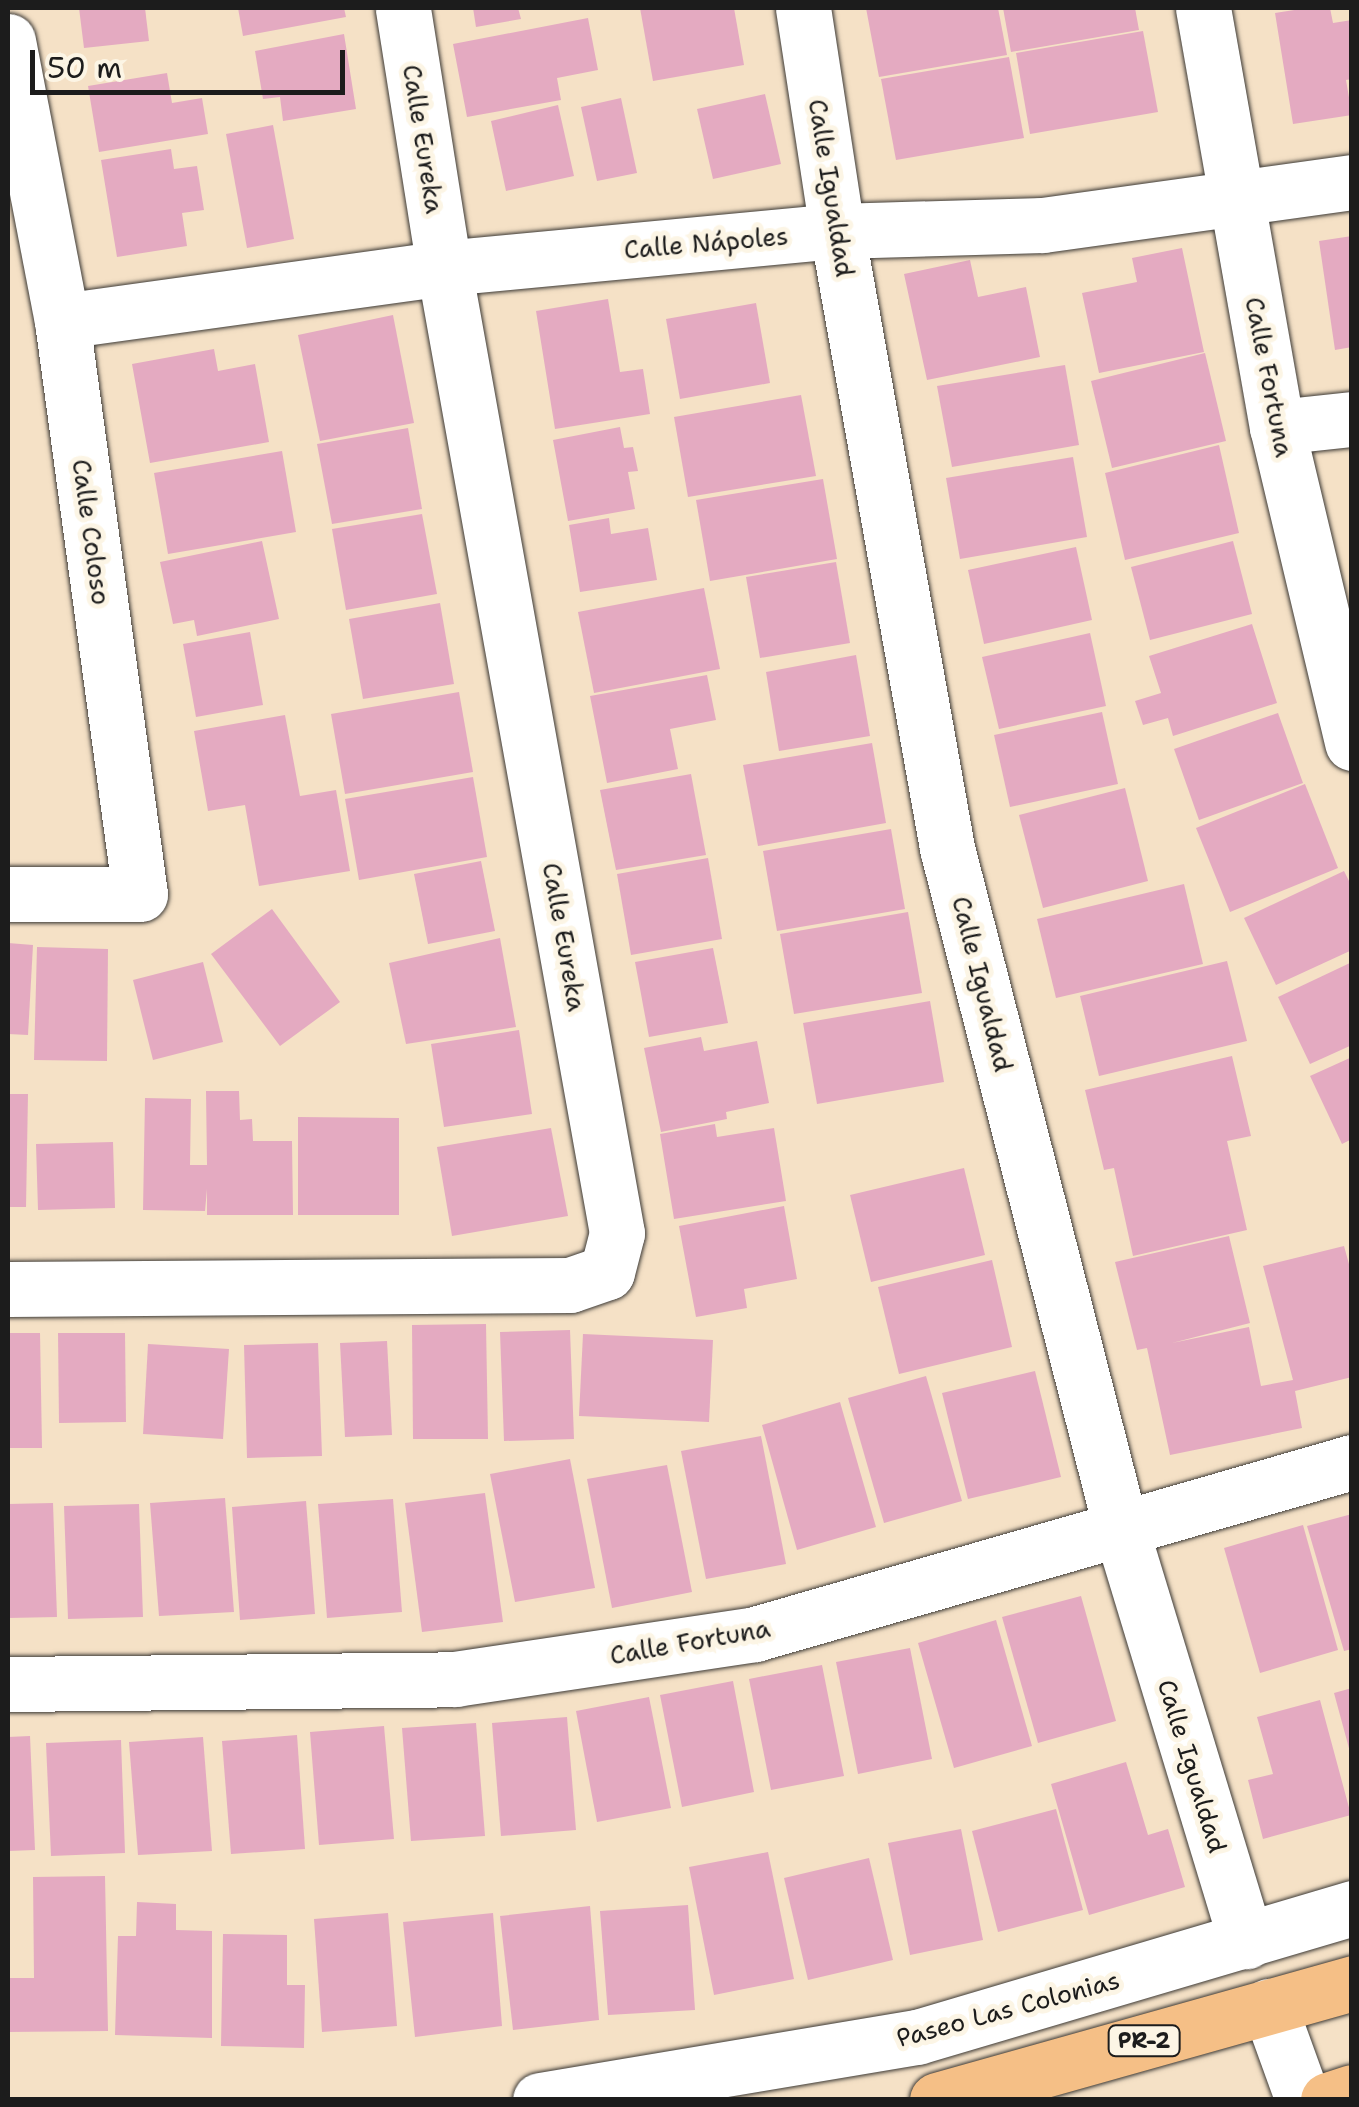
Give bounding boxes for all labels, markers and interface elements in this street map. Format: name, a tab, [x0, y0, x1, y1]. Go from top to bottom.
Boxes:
scale bar	[35, 30, 350, 92]
text: 50 m	[47, 47, 122, 88]
street label: Calle Eureka	[396, 62, 450, 216]
street label: Calle Igualdad	[802, 97, 860, 279]
street label: Calle Nápoles	[623, 221, 789, 265]
street label: Calle Fortuna	[1239, 294, 1299, 460]
street label: Calle Coloso	[66, 457, 116, 607]
street label: Calle Eureka	[536, 860, 592, 1014]
street label: Calle Igualdad	[946, 893, 1018, 1075]
street label: Calle Fortuna	[607, 1613, 773, 1671]
street label: Calle Igualdad	[1151, 1676, 1233, 1856]
street label: Paseo Las Colonias	[893, 1965, 1123, 2053]
road number: PR-2	[1106, 2024, 1182, 2058]

